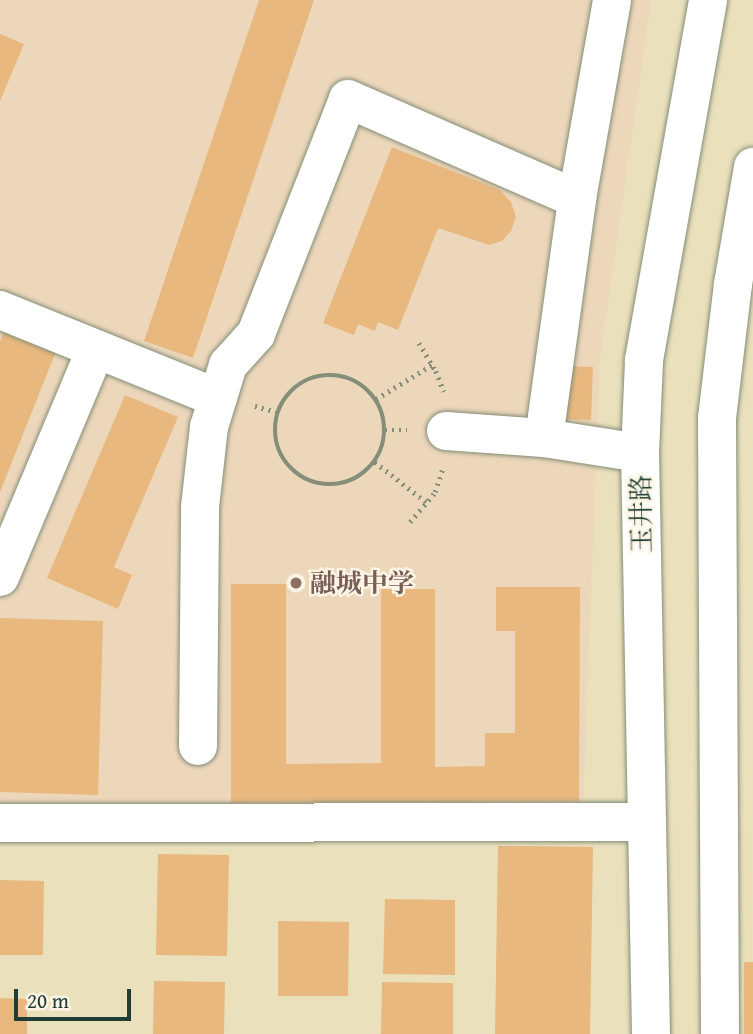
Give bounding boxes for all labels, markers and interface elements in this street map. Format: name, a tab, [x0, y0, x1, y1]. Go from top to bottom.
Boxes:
street label: 玉井路	[625, 475, 657, 553]
place label: 融城中学	[310, 567, 414, 599]
marker: 融城中学	[288, 575, 304, 591]
scale bar	[18, 974, 135, 1018]
text: 20 m	[27, 985, 69, 1016]

